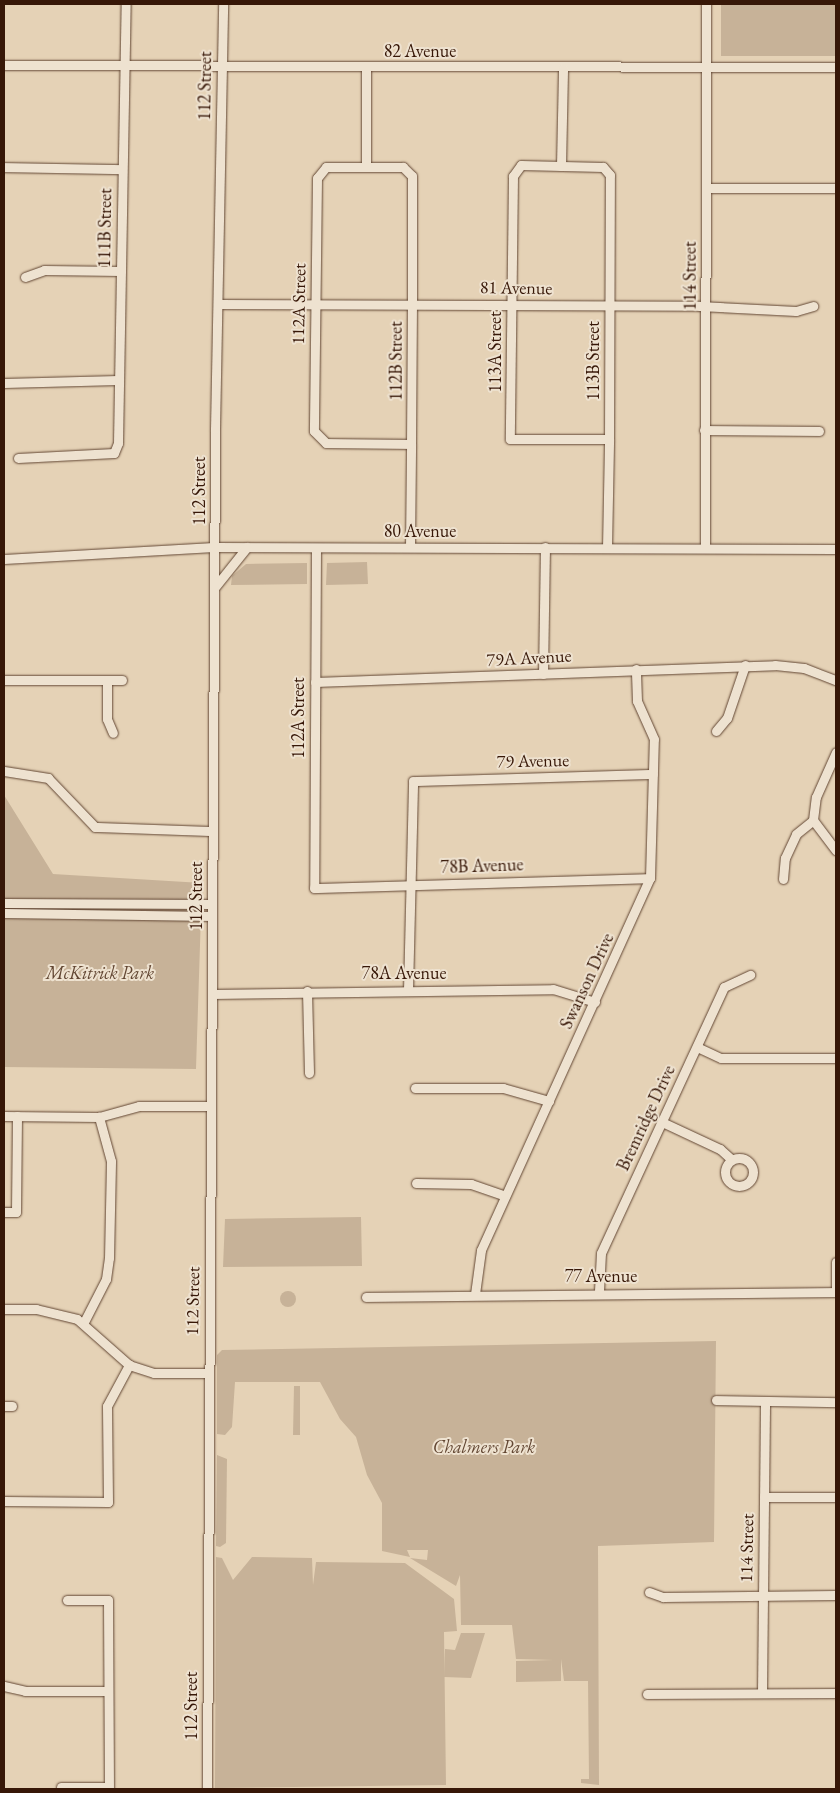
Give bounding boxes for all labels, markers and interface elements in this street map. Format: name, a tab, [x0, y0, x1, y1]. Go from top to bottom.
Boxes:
street label: 82 Avenue	[384, 40, 456, 62]
street label: 112 Street	[194, 51, 216, 121]
street label: 111B Street	[94, 188, 116, 268]
street label: 114 Street	[679, 241, 701, 311]
street label: 112A Street	[287, 263, 311, 345]
street label: 81 Avenue	[480, 277, 552, 299]
street label: 113A Street	[484, 311, 506, 393]
street label: 112B Street	[385, 321, 407, 401]
street label: 113B Street	[582, 321, 604, 401]
street label: 112 Street	[188, 456, 210, 526]
street label: 80 Avenue	[384, 520, 456, 542]
street label: 79A Avenue	[486, 645, 572, 671]
street label: 112A Street	[287, 677, 309, 759]
street label: 79 Avenue	[497, 750, 569, 772]
street label: 78B Avenue	[440, 854, 524, 878]
street label: 112 Street	[185, 861, 207, 931]
street label: Swanson Drive	[555, 930, 619, 1032]
park label: McKitrick Park	[46, 962, 154, 984]
street label: 78A Avenue	[362, 962, 446, 984]
street label: Bremridge Drive	[612, 1062, 680, 1174]
street label: 77 Avenue	[565, 1265, 637, 1287]
street label: 112 Street	[182, 1266, 204, 1336]
park label: Chalmers Park	[433, 1436, 535, 1458]
street label: 114 Street	[736, 1513, 758, 1583]
street label: 112 Street	[180, 1671, 202, 1741]

